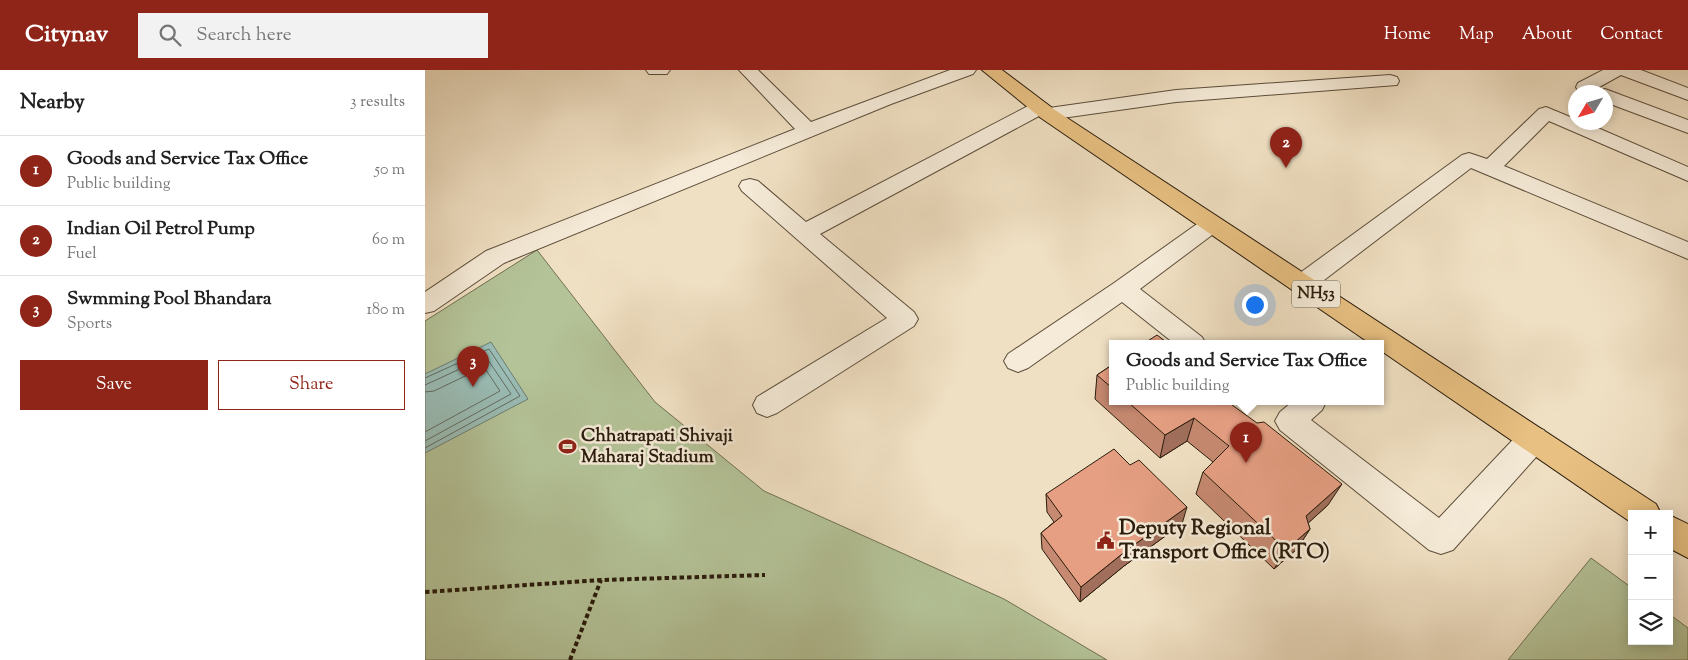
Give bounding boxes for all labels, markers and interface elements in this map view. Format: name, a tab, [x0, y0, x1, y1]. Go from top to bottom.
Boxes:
search box	[138, 13, 488, 58]
text: Citynav	[25, 18, 108, 52]
icon: search	[156, 21, 184, 49]
text: Search here	[196, 22, 292, 49]
text: Home	[1384, 22, 1431, 48]
text: Map	[1459, 22, 1494, 48]
text: About	[1522, 22, 1572, 48]
text: Contact	[1600, 22, 1663, 48]
north arrow	[1568, 85, 1613, 130]
text: Nearby	[20, 88, 85, 118]
text: 3 results	[350, 91, 405, 114]
pin: 2	[1270, 127, 1302, 168]
text: Goods and Service Tax Office	[67, 146, 308, 173]
text: 1	[33, 159, 39, 182]
text: 50 m	[374, 159, 405, 182]
text: Public building	[67, 173, 171, 196]
text: Indian Oil Petrol Pump	[67, 216, 255, 243]
text: 2	[32, 229, 40, 252]
text: 60 m	[372, 229, 405, 252]
text: Fuel	[67, 243, 97, 266]
road number: NH53	[1292, 280, 1340, 308]
text: Swmming Pool Bhandara	[67, 286, 272, 313]
your location	[1242, 292, 1268, 318]
text: 3	[33, 299, 39, 322]
text: 180 m	[366, 299, 405, 322]
text: Sports	[67, 313, 112, 336]
popup	[1109, 340, 1384, 405]
pin: 3	[457, 346, 489, 387]
text: Goods and Service Tax Office	[1126, 348, 1367, 375]
button: Save	[20, 360, 208, 410]
button: Share	[218, 360, 405, 410]
text: Public building	[1126, 375, 1230, 398]
pin: 1	[1230, 422, 1262, 463]
place label: Chhatrapati Shivaji Maharaj Stadium	[581, 424, 734, 471]
sports icon: Chhatrapati Shivaji Maharaj Stadium	[557, 437, 577, 457]
map controls	[1628, 510, 1673, 645]
button: +	[1628, 510, 1673, 555]
place label: Deputy Regional Transport Office (RTO)	[1119, 514, 1330, 568]
public building icon: Deputy Regional Transport Office (RTO)	[1095, 531, 1115, 551]
button: −	[1628, 555, 1673, 600]
button: layers	[1628, 600, 1673, 645]

